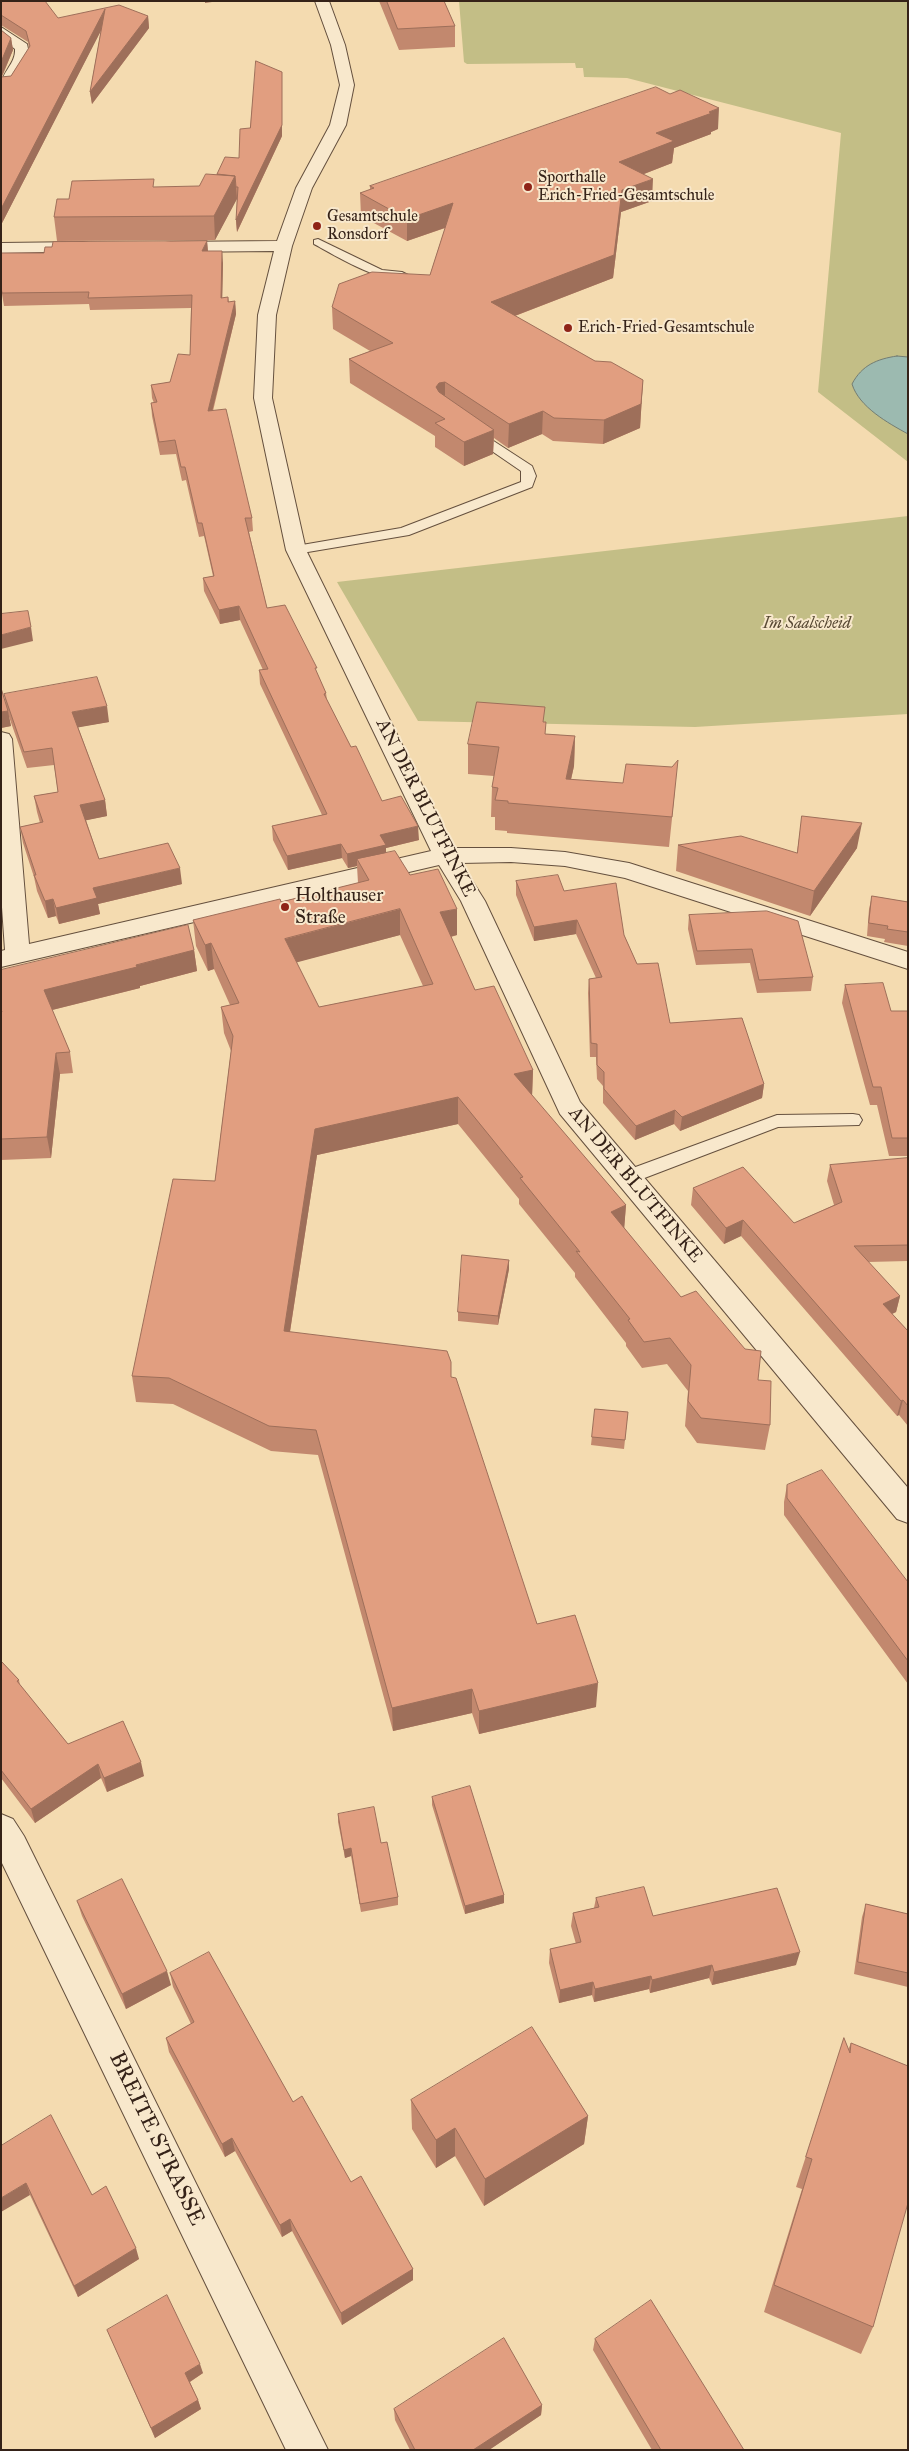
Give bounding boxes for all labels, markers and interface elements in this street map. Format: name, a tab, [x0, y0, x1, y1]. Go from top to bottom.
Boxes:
place label: Sporthalle Erich-Fried-Gesamtschule	[538, 168, 714, 206]
marker: Sporthalle Erich-Fried-Gesamtschule	[522, 181, 534, 193]
place label: Gesamtschule Ronsdorf	[327, 207, 418, 245]
marker: Gesamtschule Ronsdorf	[311, 220, 323, 232]
place label: Erich-Fried-Gesamtschule	[578, 318, 754, 338]
marker: Erich-Fried-Gesamtschule	[562, 322, 574, 334]
park label: Im Saalscheid	[763, 614, 851, 634]
street label: AN DER BLUTFINKE	[370, 715, 480, 901]
place label: Holthauser Straße	[295, 885, 383, 929]
marker: Holthauser Straße	[279, 901, 291, 913]
street label: AN DER BLUTFINKE	[563, 1102, 707, 1268]
street label: BREITE STRASSE	[103, 2048, 209, 2230]

